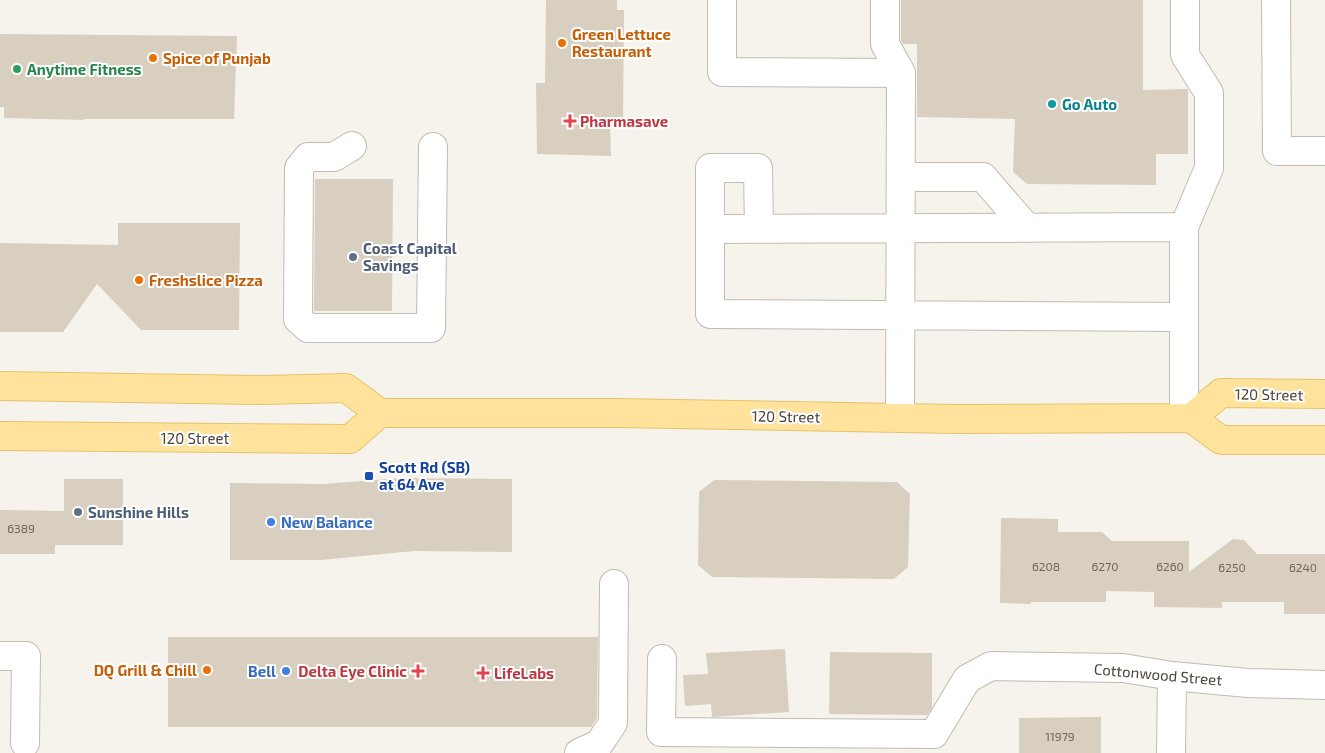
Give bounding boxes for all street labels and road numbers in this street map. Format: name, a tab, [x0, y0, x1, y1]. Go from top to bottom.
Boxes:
street label: 120 Street	[1235, 384, 1304, 404]
street label: 120 Street	[752, 406, 821, 426]
street label: 120 Street	[161, 429, 230, 447]
street label: Cottonwood Street	[1093, 659, 1223, 689]

